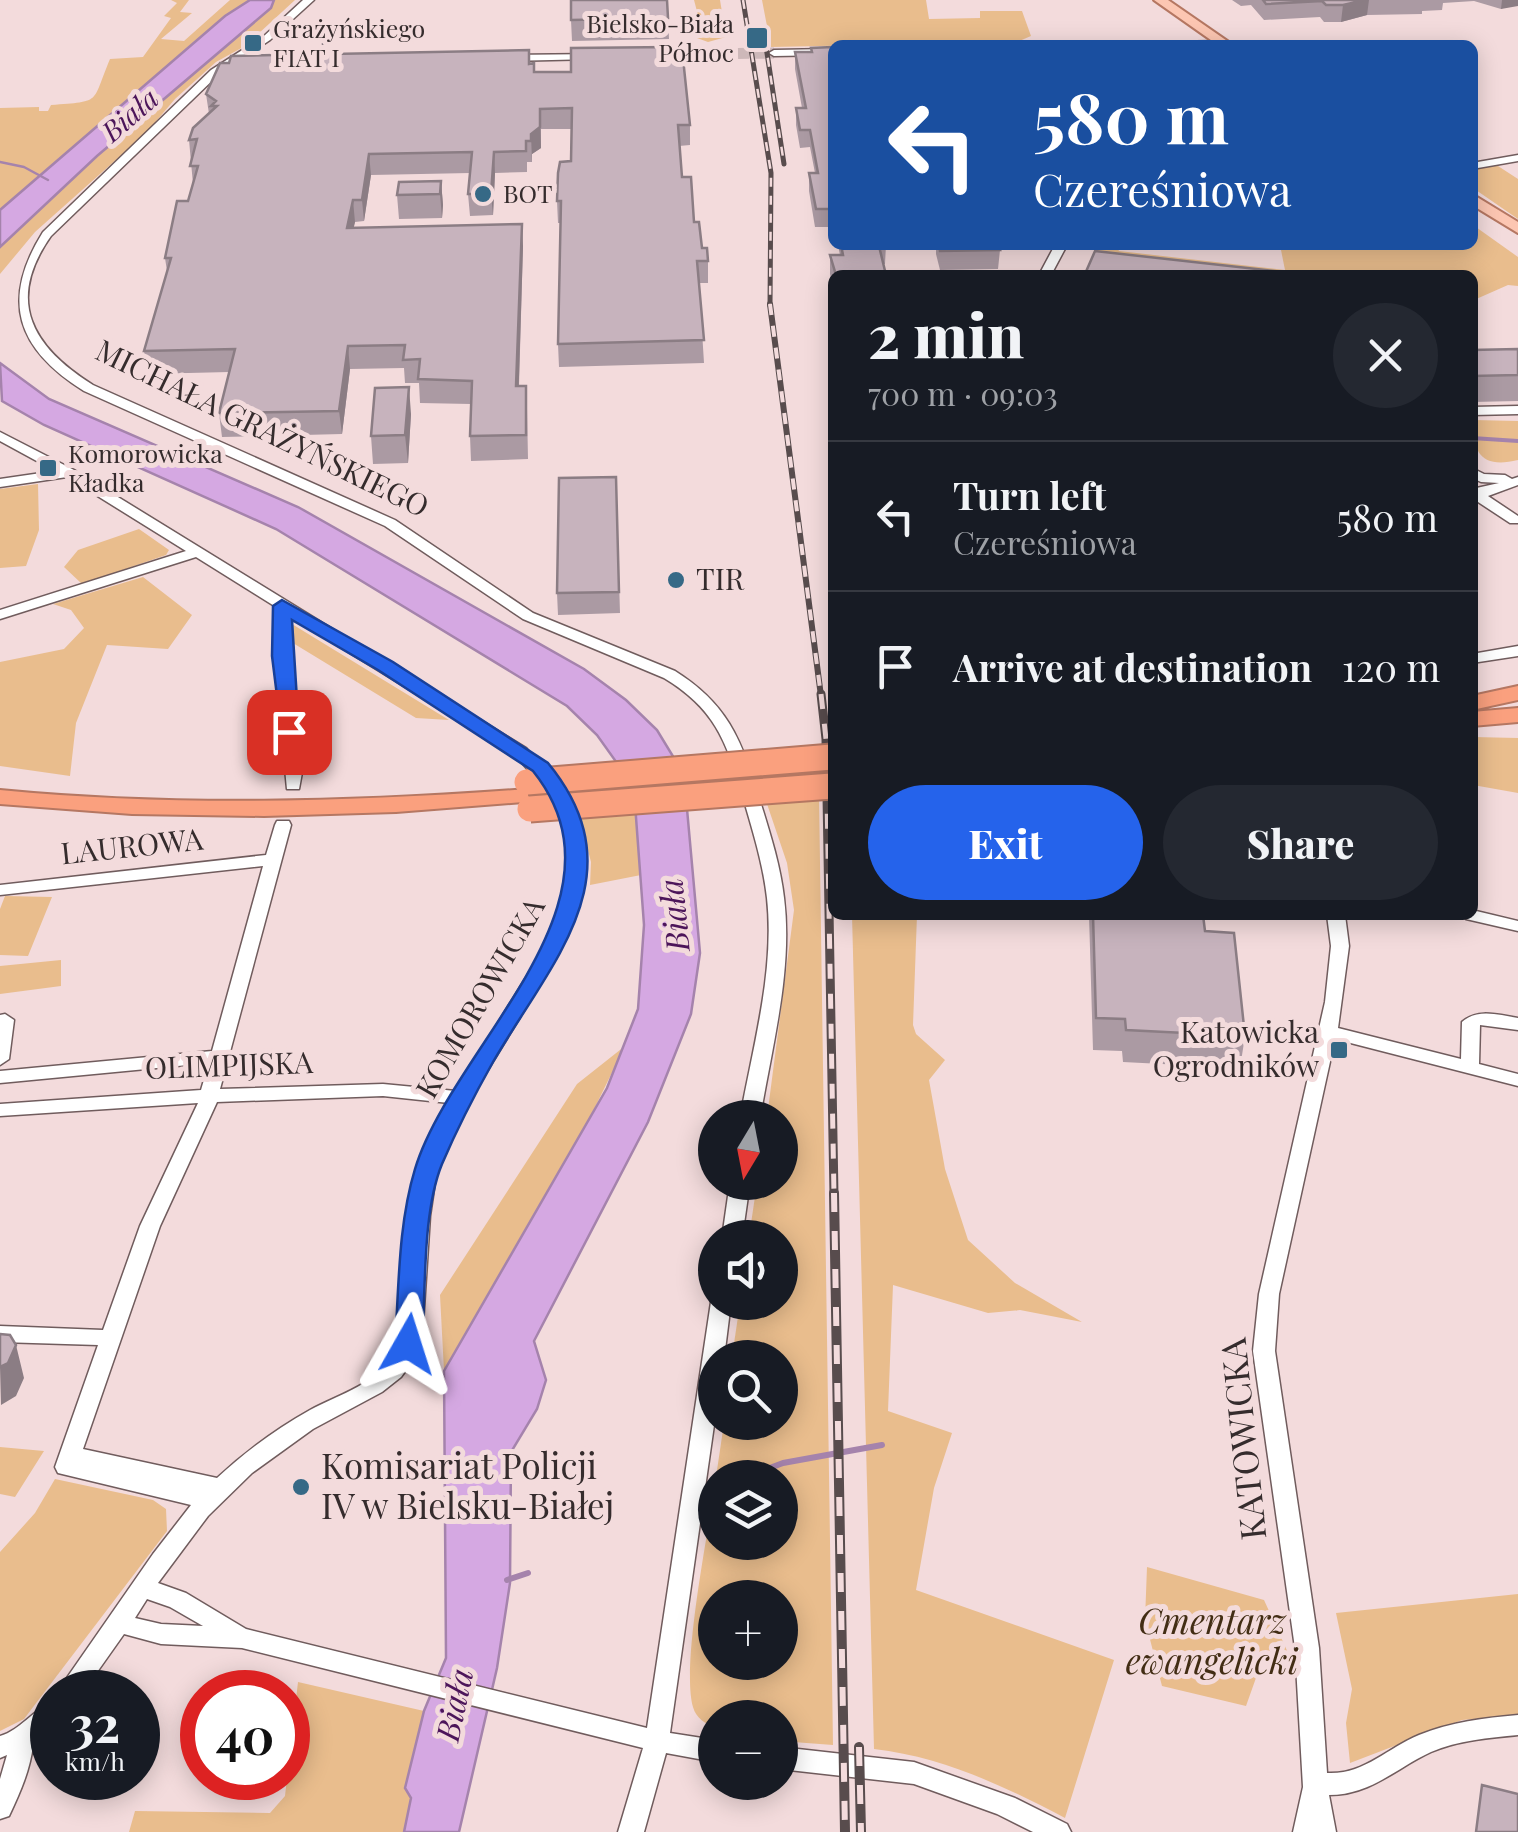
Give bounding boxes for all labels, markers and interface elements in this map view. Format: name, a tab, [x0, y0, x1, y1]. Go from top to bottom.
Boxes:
place label: Bielsko-Biała Północ	[586, 6, 735, 68]
place label: Grażyńskiego FIAT I	[273, 11, 425, 73]
marker: Bielsko-Biała Północ	[744, 25, 770, 51]
marker: Grażyńskiego FIAT I	[242, 32, 264, 54]
text: 580 m	[1033, 68, 1229, 162]
water label: Biała	[92, 79, 165, 150]
icon: left	[868, 80, 998, 210]
text: Czereśniowa	[1033, 158, 1291, 218]
place label: BOT	[503, 176, 553, 209]
marker: BOT	[472, 183, 494, 205]
text: 2 min	[868, 293, 1024, 373]
button: close	[1333, 303, 1438, 408]
street label: MICHAŁA GRAŻYŃSKIEGO	[90, 329, 436, 525]
text: 700 m · 09:03	[868, 371, 1058, 414]
place label: Komorowicka Kładka	[68, 436, 223, 498]
marker: Komorowicka Kładka	[37, 457, 59, 479]
text: Turn left	[953, 469, 1106, 520]
icon: left	[868, 489, 923, 544]
text: 580 m	[1336, 491, 1438, 542]
text: Czereśniowa	[953, 520, 1137, 563]
place label: TIR	[696, 558, 745, 598]
marker: TIR	[665, 569, 687, 591]
icon: arrive	[868, 639, 923, 694]
text: Arrive at destination	[953, 641, 1312, 692]
text: 120 m	[1342, 641, 1440, 692]
pin	[247, 690, 332, 775]
icon: arrive	[262, 705, 317, 760]
button: Exit	[868, 785, 1143, 900]
button: Share	[1163, 785, 1438, 900]
street label: LAUROWA	[59, 818, 206, 872]
water label: Biała	[647, 877, 698, 956]
street label: KOMOROWICKA	[406, 888, 554, 1105]
place label: Katowicka Ogrodników	[1153, 1011, 1320, 1085]
marker: Katowicka Ogrodników	[1328, 1039, 1350, 1061]
street label: OLIMPIJSKA	[144, 1041, 315, 1087]
north arrow	[698, 1100, 798, 1200]
map controls	[698, 1100, 798, 1800]
button: sound	[698, 1220, 798, 1320]
position arrow	[356, 1292, 460, 1396]
street label: KATOWICKA	[1207, 1335, 1275, 1543]
button: search	[698, 1340, 798, 1440]
place label: Komisariat Policji IV w Bielsku-Białej	[321, 1441, 614, 1528]
button: layers	[698, 1460, 798, 1560]
marker: Komisariat Policji IV w Bielsku-Białej	[290, 1476, 312, 1498]
button: +	[698, 1580, 798, 1680]
park label: Cmentarz ewangelicki	[1126, 1596, 1300, 1683]
water label: Biała	[423, 1664, 481, 1747]
speed limit sign: 40	[180, 1670, 310, 1800]
text: 32	[70, 1689, 120, 1756]
button: −	[698, 1700, 798, 1800]
text: km/h	[65, 1744, 125, 1777]

